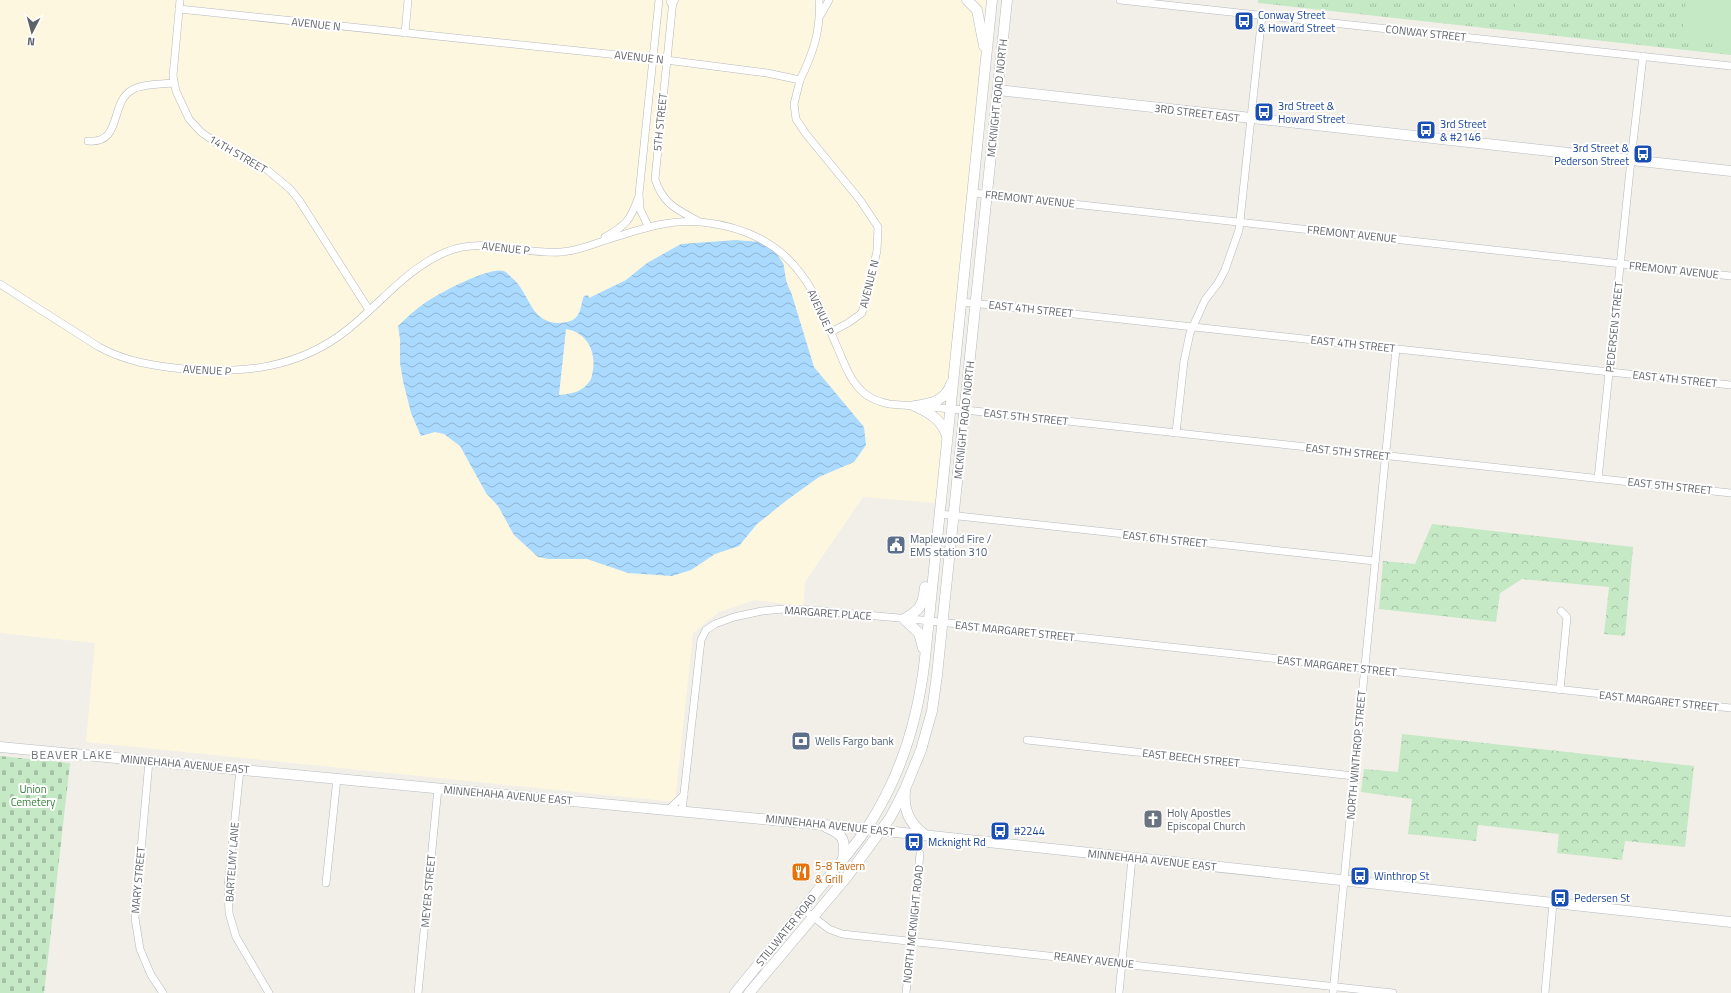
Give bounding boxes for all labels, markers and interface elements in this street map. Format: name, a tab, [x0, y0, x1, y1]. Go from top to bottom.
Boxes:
place label: Conway Street & Howard Street	[1258, 7, 1335, 36]
bus stop icon: Conway Street & Howard Street	[1233, 10, 1255, 32]
north arrow	[12, 12, 52, 52]
street label: AVENUE N	[291, 13, 341, 35]
street label: CONWAY STREET	[1385, 21, 1467, 45]
text: N	[26, 34, 36, 50]
street label: MCKNIGHT ROAD NORTH	[983, 38, 1011, 158]
street label: AVENUE N	[614, 46, 664, 68]
street label: 5TH STREET	[649, 92, 671, 152]
place label: 3rd Street & Howard Street	[1278, 98, 1345, 127]
street label: 3RD STREET EAST	[1154, 100, 1241, 126]
bus stop icon: 3rd Street & Howard Street	[1253, 101, 1275, 123]
place label: 3rd Street & #2146	[1440, 116, 1487, 145]
bus stop icon: 3rd Street & #2146	[1415, 119, 1437, 141]
street label: 14TH STREET	[206, 131, 270, 177]
place label: 3rd Street & Pederson Street	[1554, 140, 1629, 169]
bus stop icon: 3rd Street & Pederson Street	[1632, 143, 1654, 165]
street label: FREMONT AVENUE	[984, 186, 1076, 212]
street label: FREMONT AVENUE	[1306, 221, 1398, 247]
street label: AVENUE P	[481, 238, 531, 259]
street label: FREMONT AVENUE	[1628, 257, 1720, 283]
street label: AVENUE N	[855, 258, 883, 310]
street label: PEDERSEN STREET	[1601, 281, 1627, 373]
street label: AVENUE P	[804, 287, 839, 338]
street label: EAST 4TH STREET	[988, 297, 1074, 321]
street label: EAST 4TH STREET	[1310, 332, 1396, 356]
street label: MCKNIGHT ROAD NORTH	[950, 360, 978, 480]
street label: AVENUE P	[182, 361, 232, 379]
street label: EAST 4TH STREET	[1632, 367, 1718, 391]
street label: EAST 5TH STREET	[983, 405, 1069, 429]
street label: EAST 5TH STREET	[1305, 440, 1391, 464]
street label: EAST 5TH STREET	[1627, 474, 1713, 498]
street label: EAST 6TH STREET	[1122, 527, 1208, 551]
place label: Maplewood Fire / EMS station 310	[910, 531, 992, 560]
public building icon: Maplewood Fire / EMS station 310	[885, 534, 907, 556]
street label: MARGARET PLACE	[784, 602, 872, 624]
street label: EAST MARGARET STREET	[954, 617, 1076, 645]
street label: EAST MARGARET STREET	[1276, 652, 1398, 680]
street label: EAST MARGARET STREET	[1598, 687, 1720, 715]
street label: NORTH WINTHROP STREET	[1342, 690, 1370, 820]
bank icon: Wells Fargo bank	[790, 730, 812, 752]
place label: Wells Fargo bank	[815, 733, 894, 749]
district label: BEAVER LAKE	[31, 745, 113, 764]
street label: EAST BEECH STREET	[1141, 745, 1241, 771]
street label: MINNEHAHA AVENUE EAST	[120, 750, 250, 778]
park label: Union Cemetery	[11, 781, 56, 810]
street label: MINNEHAHA AVENUE EAST	[443, 781, 573, 809]
place label: Holy Apostles Episcopal Church	[1167, 805, 1245, 834]
church icon: Holy Apostles Episcopal Church	[1142, 808, 1164, 830]
street label: MINNEHAHA AVENUE EAST	[765, 810, 895, 840]
bus stop icon: #2244	[989, 820, 1011, 842]
street label: BARTELMY LANE	[221, 822, 243, 902]
place label: #2244	[1014, 823, 1045, 839]
bus stop icon: Mcknight Rd	[903, 831, 925, 853]
place label: Mcknight Rd	[928, 834, 986, 850]
street label: MINNEHAHA AVENUE EAST	[1087, 845, 1217, 875]
street label: MARY STREET	[127, 846, 149, 914]
street label: MEYER STREET	[417, 854, 439, 928]
place label: 5-8 Tavern & Grill	[815, 858, 865, 887]
restaurant icon: 5-8 Tavern & Grill	[790, 861, 812, 883]
street label: NORTH MCKNIGHT ROAD	[899, 864, 927, 984]
bus stop icon: Winthrop St	[1349, 865, 1371, 887]
place label: Winthrop St	[1374, 868, 1429, 884]
bus stop icon: Pedersen St	[1549, 887, 1571, 909]
place label: Pedersen St	[1574, 890, 1630, 906]
street label: STILLWATER ROAD	[752, 891, 820, 969]
street label: REANEY AVENUE	[1053, 948, 1135, 972]

